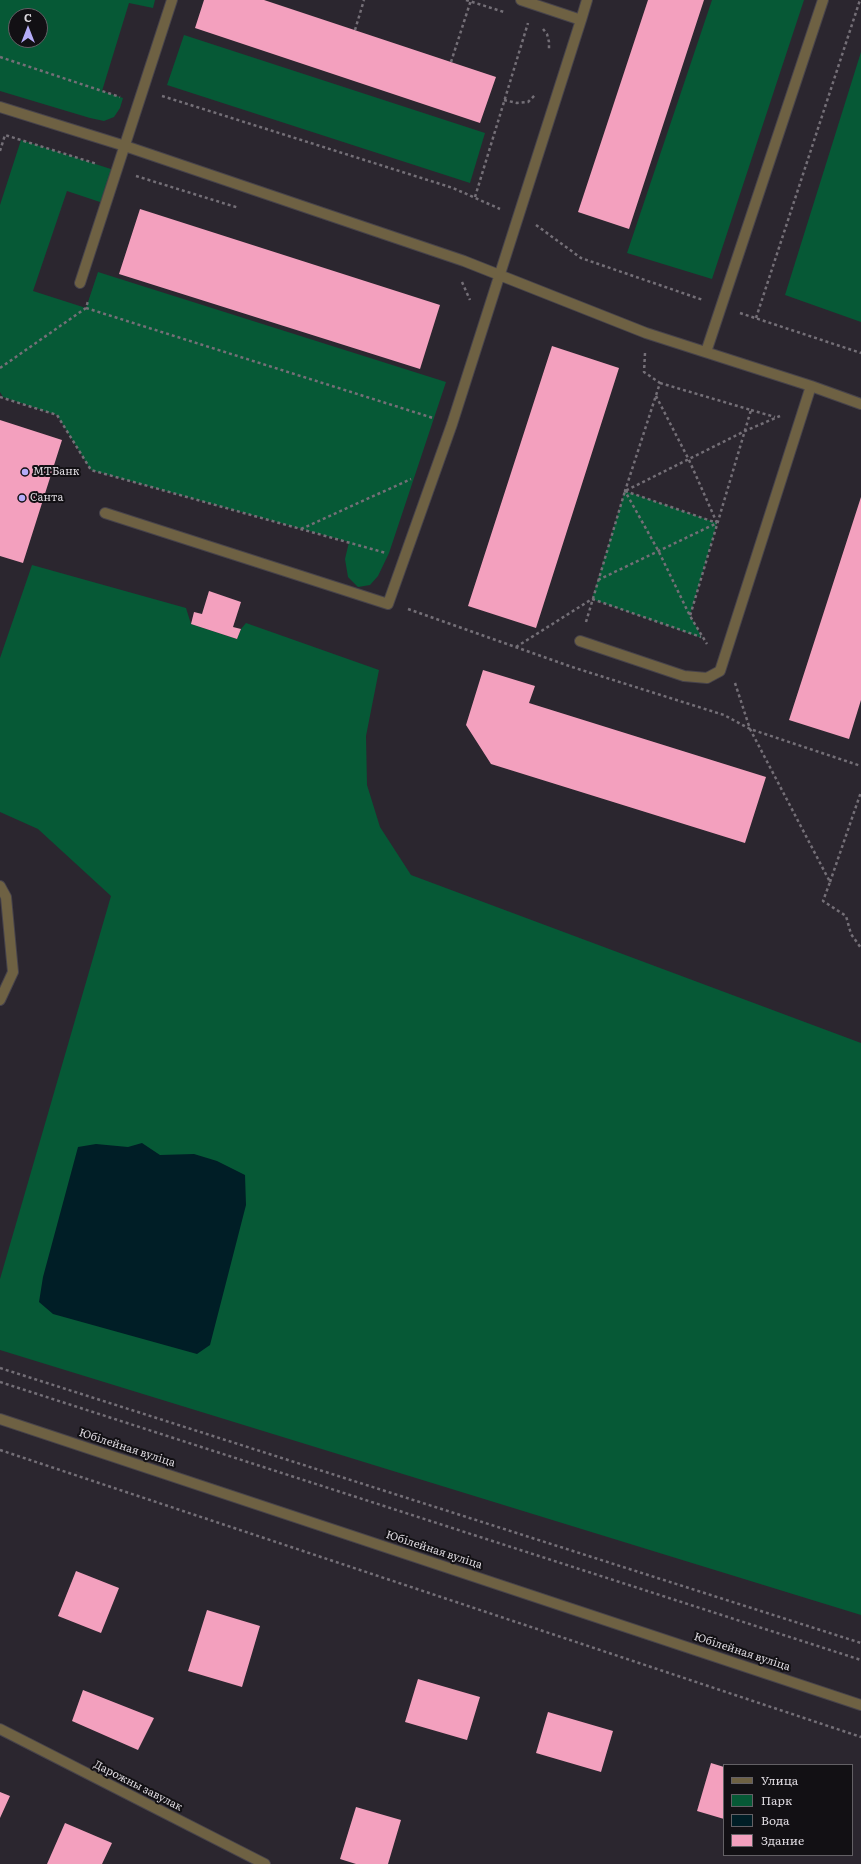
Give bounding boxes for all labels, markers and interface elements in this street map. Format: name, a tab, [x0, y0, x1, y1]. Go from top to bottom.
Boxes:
north arrow	[8, 8, 48, 48]
text: С	[24, 9, 32, 25]
place label: МТБанк	[33, 465, 79, 479]
marker: МТБанк	[20, 467, 30, 477]
place label: Санта	[30, 491, 63, 505]
marker: Санта	[17, 493, 27, 503]
street label: Юбілейная вуліца	[77, 1426, 177, 1470]
street label: Юбілейная вуліца	[384, 1528, 484, 1572]
street label: Юбілейная вуліца	[692, 1630, 792, 1674]
street label: Дарожны завулак	[91, 1758, 185, 1814]
legend	[723, 1764, 853, 1856]
text: Улица	[761, 1771, 798, 1789]
text: Парк	[761, 1791, 792, 1809]
text: Вода	[761, 1811, 790, 1829]
text: Здание	[761, 1831, 804, 1849]

